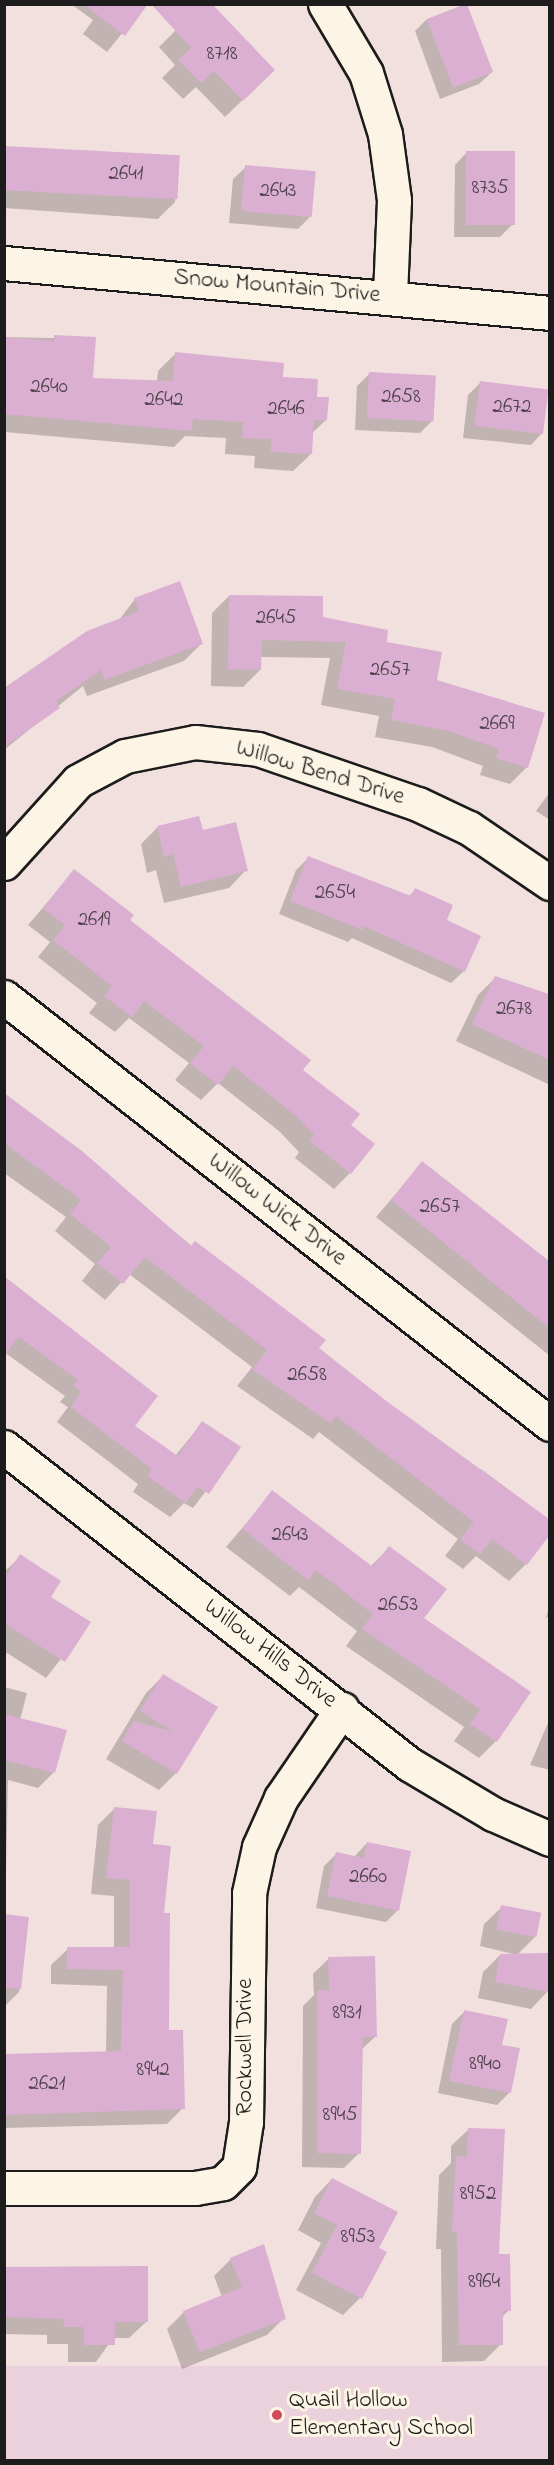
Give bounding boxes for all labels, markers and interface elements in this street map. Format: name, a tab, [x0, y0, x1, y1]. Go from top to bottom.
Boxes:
house number: 8718	[206, 41, 238, 67]
house number: 2641	[108, 161, 144, 187]
house number: 8735	[471, 175, 509, 201]
house number: 2643	[259, 178, 297, 204]
street label: Snow Mountain Drive	[172, 264, 382, 310]
house number: 2640	[30, 374, 68, 400]
house number: 2658	[381, 384, 421, 410]
house number: 2642	[145, 387, 183, 413]
house number: 2672	[493, 394, 531, 420]
house number: 2646	[267, 396, 305, 422]
house number: 2645	[256, 605, 296, 631]
house number: 2657	[370, 657, 410, 683]
house number: 2669	[479, 711, 515, 737]
street label: Willow Bend Drive	[232, 734, 408, 812]
house number: 2654	[315, 880, 355, 906]
house number: 2619	[78, 907, 110, 933]
house number: 2678	[496, 996, 532, 1022]
street label: Willow Wick Drive	[202, 1147, 352, 1273]
house number: 2657	[420, 1194, 460, 1220]
house number: 2658	[287, 1362, 327, 1388]
house number: 2643	[271, 1522, 309, 1548]
house number: 2653	[378, 1592, 418, 1618]
street label: Willow Hills Drive	[198, 1593, 342, 1715]
house number: 2660	[349, 1864, 387, 1890]
street label: Rockwell Drive	[232, 1978, 260, 2116]
house number: 8931	[332, 2000, 362, 2026]
house number: 8940	[469, 2051, 501, 2077]
house number: 8942	[136, 2057, 170, 2083]
house number: 2621	[29, 2071, 65, 2097]
house number: 8945	[323, 2102, 357, 2128]
house number: 8952	[460, 2181, 496, 2207]
house number: 8953	[341, 2224, 375, 2250]
house number: 8964	[468, 2269, 500, 2295]
place label: Quail Hollow Elementary School	[289, 2387, 473, 2443]
marker: Quail Hollow Elementary School	[270, 2408, 284, 2422]

